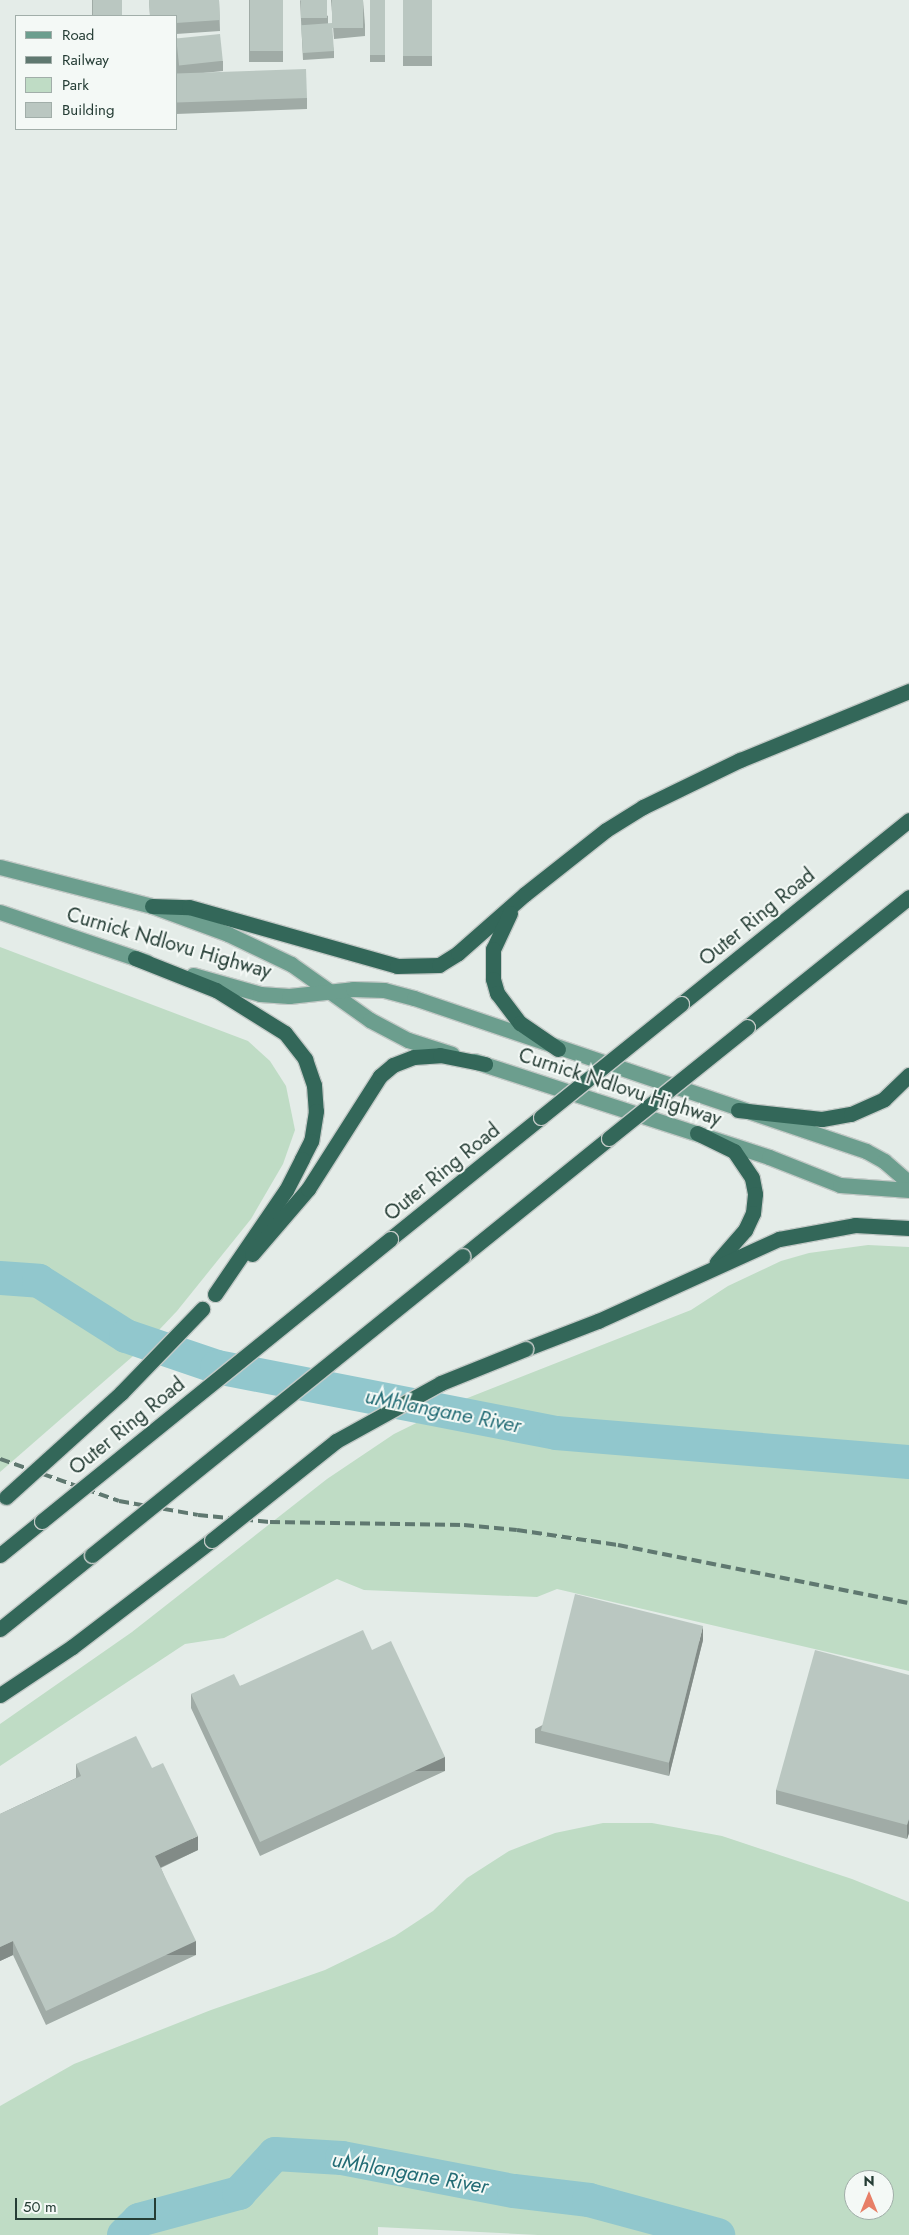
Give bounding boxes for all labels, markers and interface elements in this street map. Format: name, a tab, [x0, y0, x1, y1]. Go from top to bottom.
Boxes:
legend	[15, 15, 178, 130]
text: Road	[62, 24, 94, 46]
text: Railway	[62, 49, 109, 71]
text: Park	[62, 74, 89, 96]
text: Building	[62, 99, 114, 121]
street label: Outer Ring Road	[694, 863, 820, 971]
street label: Curnick Ndlovu Highway	[64, 902, 274, 984]
street label: Curnick Ndlovu Highway	[516, 1043, 724, 1131]
street label: Outer Ring Road	[379, 1118, 505, 1226]
street label: Outer Ring Road	[64, 1372, 190, 1480]
water label: uMhlangane River	[363, 1384, 523, 1438]
water label: uMhlangane River	[330, 2147, 490, 2199]
north arrow	[844, 2170, 894, 2220]
text: N	[863, 2171, 875, 2191]
scale bar	[18, 2188, 159, 2220]
text: 50 m	[23, 2196, 57, 2218]

